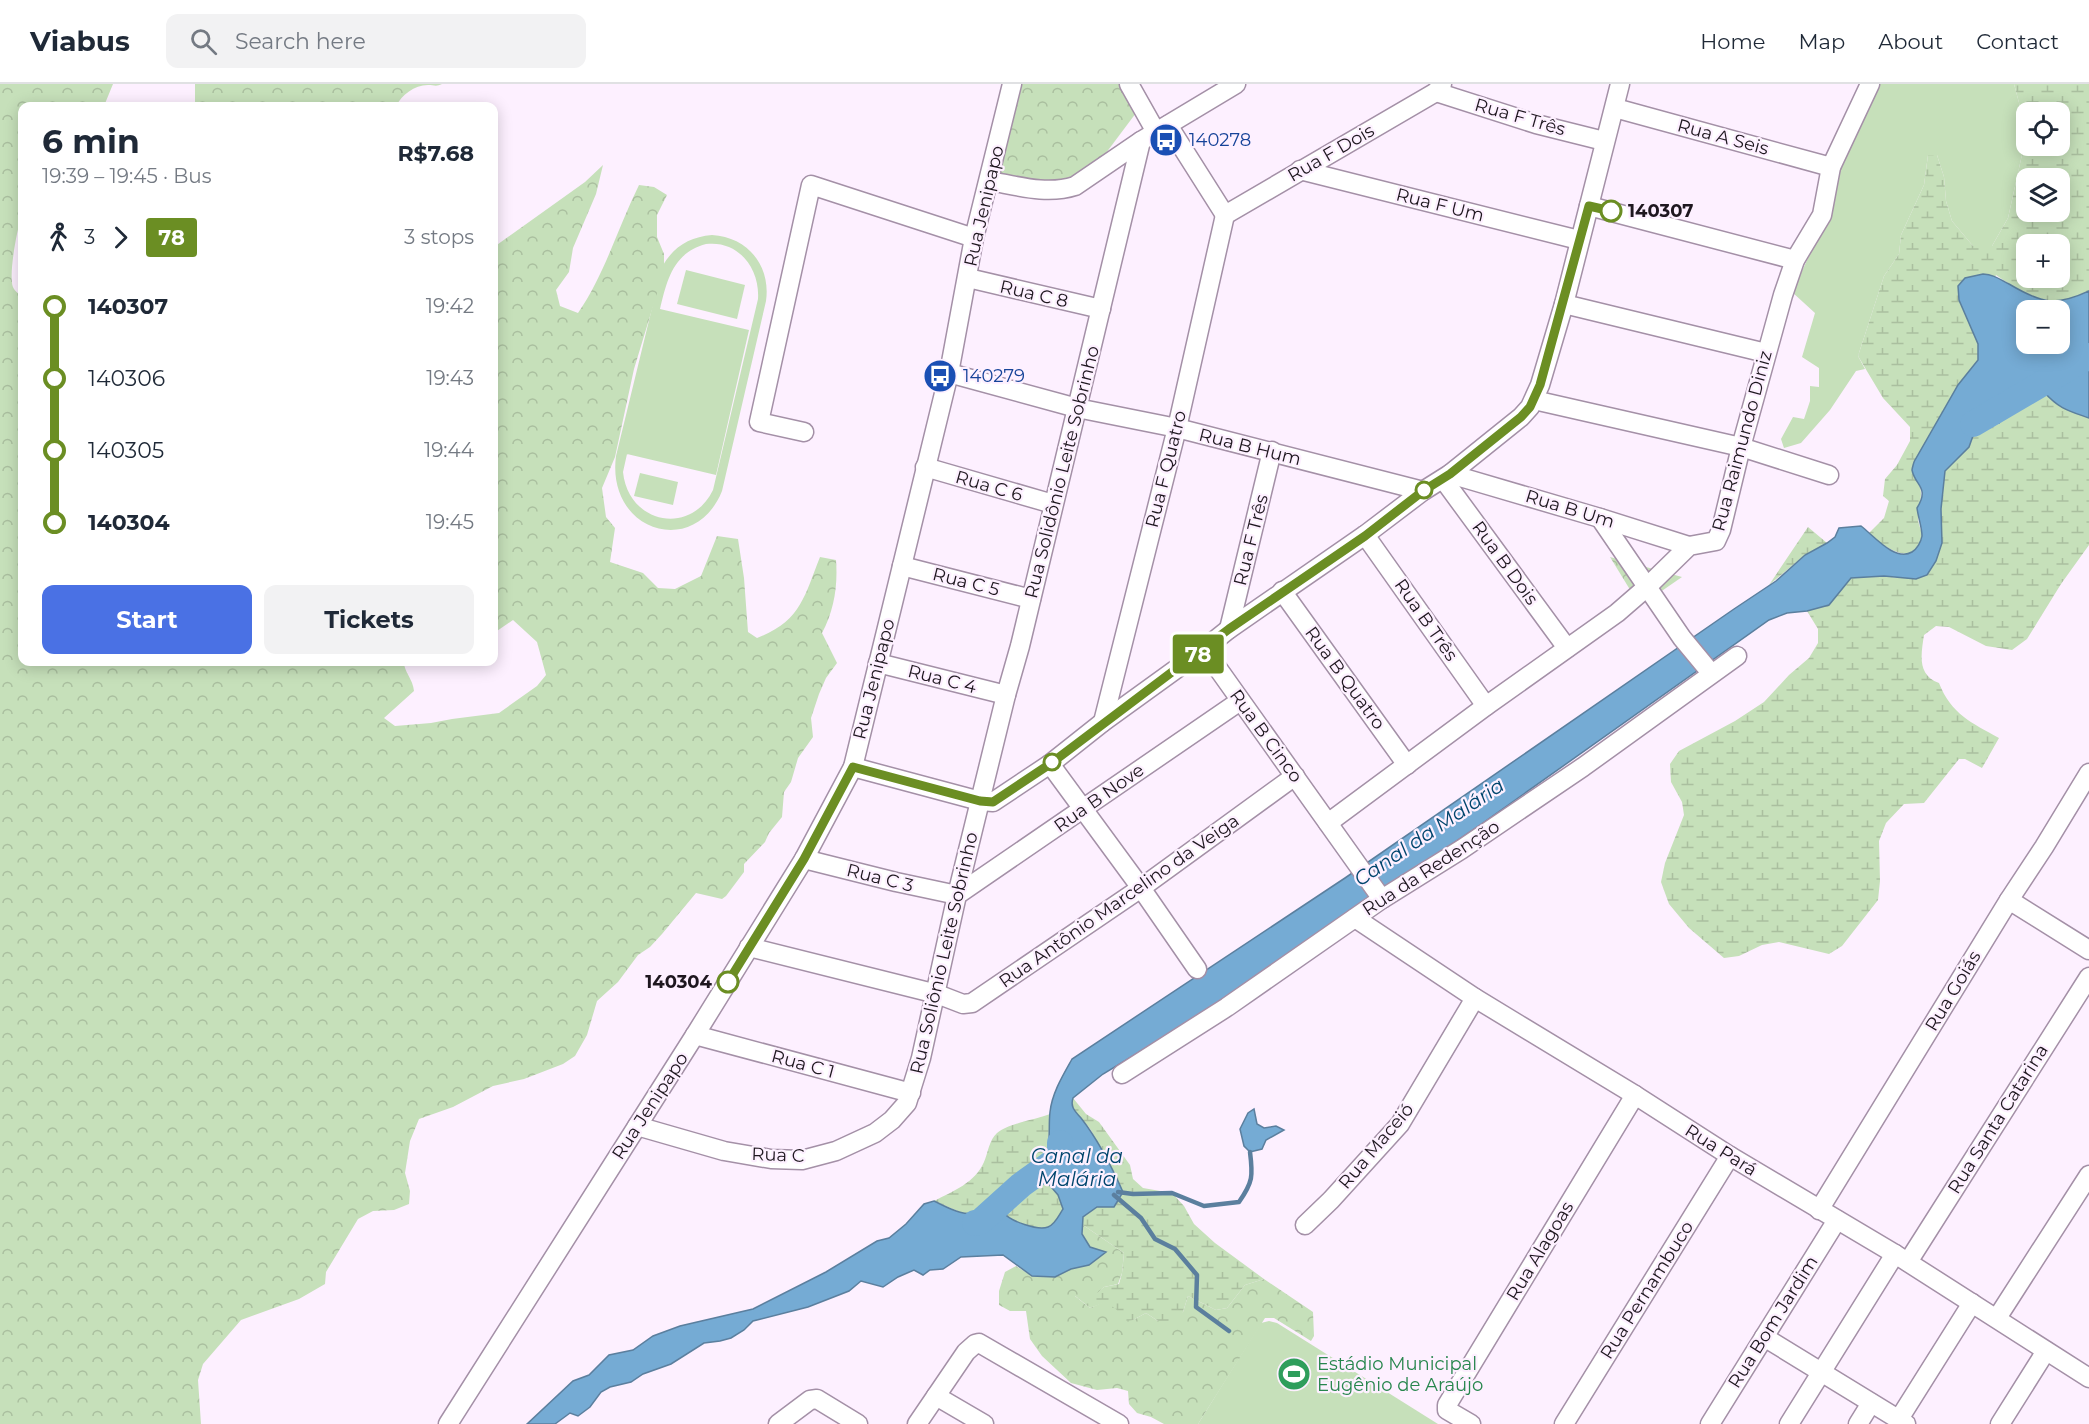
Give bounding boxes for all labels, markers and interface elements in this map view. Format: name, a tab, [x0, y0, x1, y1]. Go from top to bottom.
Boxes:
search box	[166, 14, 586, 68]
text: Viabus	[30, 24, 130, 58]
icon: search	[187, 25, 220, 58]
text: Search here	[235, 28, 366, 55]
text: Home	[1700, 29, 1765, 54]
text: Map	[1798, 29, 1845, 54]
text: About	[1878, 29, 1943, 54]
text: Contact	[1976, 29, 2059, 54]
street label: Rua F Três	[1472, 94, 1568, 140]
map controls	[2016, 102, 2070, 354]
button: locate	[2016, 102, 2070, 156]
street label: Rua A Seis	[1675, 114, 1771, 160]
street label: Rua F Dois	[1284, 119, 1378, 187]
text: 6 min	[42, 121, 140, 161]
bus stop icon: 140278	[1148, 122, 1184, 158]
place label: 140278	[1189, 129, 1251, 151]
text: R$7.68	[397, 140, 474, 167]
street label: Rua Jenipapo	[959, 143, 1009, 269]
text: 19:39 – 19:45 · Bus	[42, 164, 212, 188]
button: layers	[2016, 168, 2070, 222]
street label: Rua F Um	[1394, 183, 1486, 227]
marker: 140307	[1600, 200, 1622, 222]
place label: 140307	[1628, 200, 1693, 222]
icon: walk	[42, 221, 75, 254]
icon: forward	[104, 221, 137, 254]
text: 3	[84, 225, 95, 249]
text: 78	[158, 225, 185, 250]
text: 3 stops	[404, 225, 474, 249]
button: +	[2016, 234, 2070, 288]
street label: Rua C 8	[998, 275, 1070, 313]
text: 140307	[88, 293, 168, 320]
text: 19:42	[426, 294, 474, 318]
button: −	[2016, 300, 2070, 354]
street label: Rua Solidônio Leite Sobrinho	[1020, 343, 1104, 601]
street label: Rua Raimundo Diniz	[1707, 348, 1777, 534]
bus stop icon: 140279	[922, 358, 958, 394]
text: 140306	[88, 365, 165, 392]
place label: 140279	[963, 365, 1025, 387]
text: 19:43	[426, 366, 474, 390]
street label: Rua F Quatro	[1141, 408, 1191, 530]
street label: Rua B Hum	[1197, 424, 1303, 470]
text: 140305	[88, 437, 164, 464]
text: 19:44	[424, 438, 474, 462]
street label: Rua C 6	[953, 466, 1025, 506]
unlabelled marker	[1415, 481, 1433, 499]
street label: Rua B Um	[1523, 485, 1617, 533]
street label: Rua F Três	[1229, 492, 1273, 588]
text: 140304	[88, 509, 170, 536]
text: 19:45	[426, 510, 474, 534]
street label: Rua B Dois	[1467, 517, 1543, 609]
street label: Rua C 5	[930, 563, 1002, 601]
street label: Rua B Três	[1390, 575, 1463, 666]
button: Start	[42, 585, 252, 654]
button: Tickets	[264, 585, 474, 654]
street label: Rua Jenipapo	[848, 616, 900, 742]
street label: Rua B Quatro	[1300, 622, 1390, 734]
line badge: 78	[1171, 634, 1225, 674]
text: 78	[1185, 642, 1211, 667]
street label: Rua C 4	[905, 660, 979, 698]
street label: Rua B Cinco	[1225, 685, 1307, 787]
unlabelled marker	[1043, 753, 1061, 771]
street label: Rua B Nove	[1050, 759, 1148, 837]
water label: Canal da Malária	[1349, 773, 1509, 891]
street label: Rua Antônio Marcelino da Veiga	[995, 809, 1243, 993]
street label: Rua da Redenção	[1358, 815, 1504, 921]
street label: Rua Soliônio Leite Sobrinho	[905, 830, 983, 1076]
street label: Rua C 3	[844, 859, 916, 897]
street label: Rua Goiás	[1920, 947, 1986, 1035]
place label: 140304	[645, 971, 713, 993]
marker: 140304	[717, 971, 739, 993]
street label: Rua Santa Catarina	[1943, 1040, 2053, 1198]
street label: Rua C 1	[769, 1045, 837, 1083]
street label: Rua Jenipapo	[607, 1048, 693, 1164]
street label: Rua Maceió	[1334, 1099, 1418, 1193]
street label: Rua Pará	[1681, 1119, 1761, 1181]
street label: Rua C	[751, 1143, 805, 1167]
water label: Canal da Malária	[1031, 1144, 1123, 1191]
street label: Rua Alagoas	[1502, 1197, 1578, 1305]
street label: Rua Pernambuco	[1596, 1217, 1698, 1363]
street label: Rua Bom Jardim	[1723, 1252, 1823, 1392]
place label: Estádio Municipal Eugênio de Araújo	[1317, 1353, 1483, 1396]
sports icon: Estádio Municipal Eugênio de Araújo	[1276, 1356, 1312, 1392]

